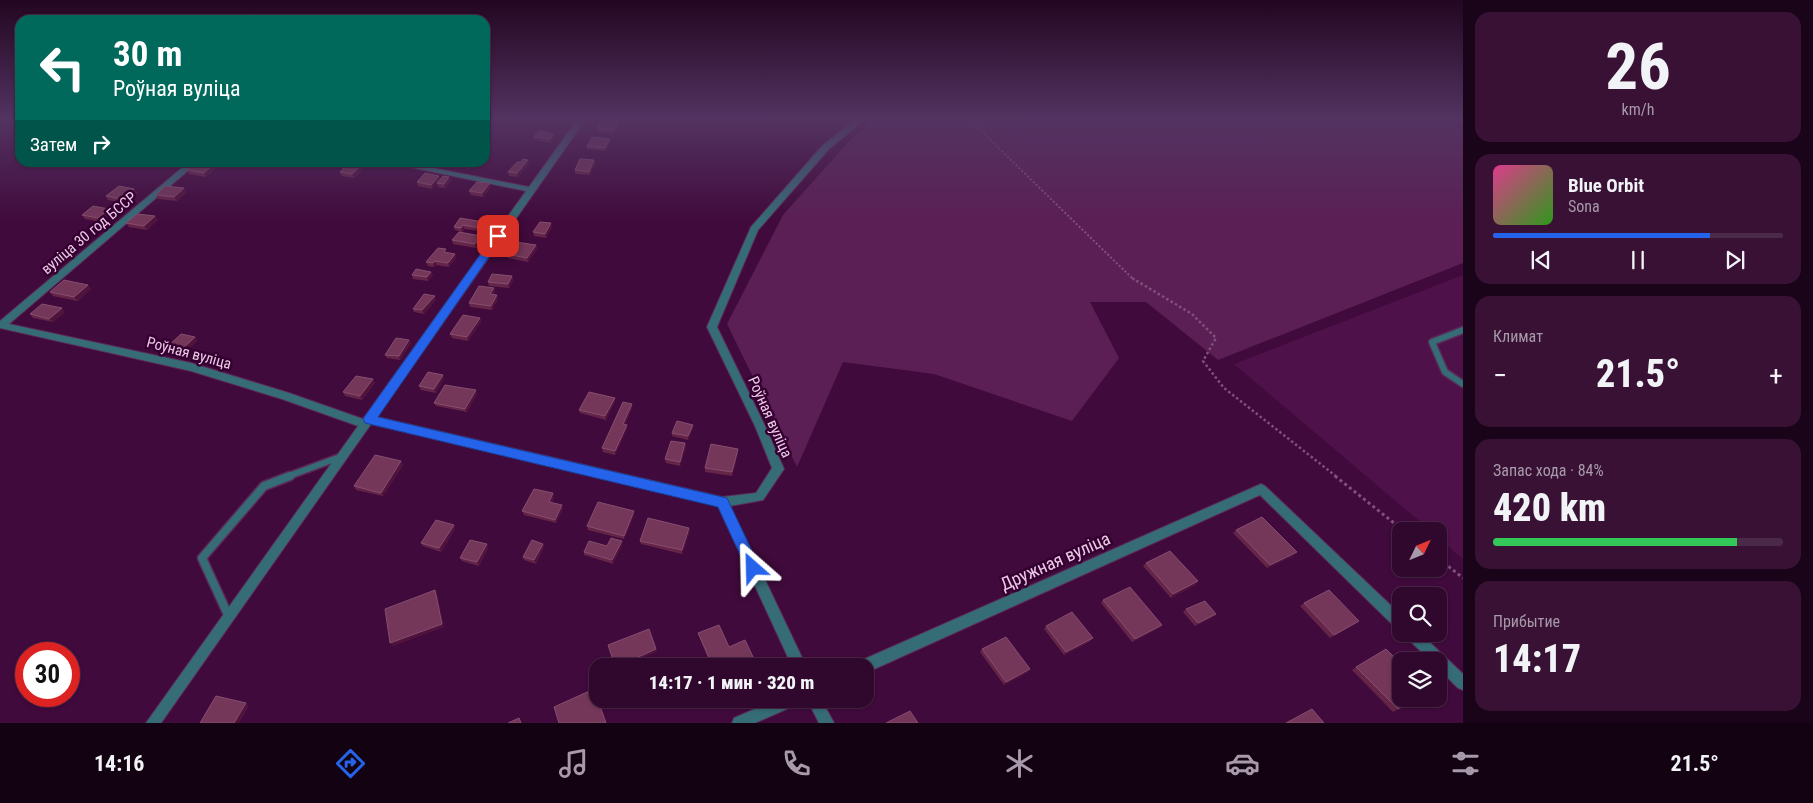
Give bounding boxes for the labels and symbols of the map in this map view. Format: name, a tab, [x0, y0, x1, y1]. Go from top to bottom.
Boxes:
street label: вуліца 30 год БССР	[38, 188, 140, 278]
pin	[477, 215, 519, 257]
street label: Роўная вуліца	[145, 333, 233, 373]
street label: Роўная вуліца	[744, 374, 796, 460]
north arrow	[1392, 522, 1448, 578]
street label: Дружная вуліца	[997, 527, 1113, 595]
position arrow	[726, 541, 778, 593]
speed limit sign: 30	[15, 642, 80, 707]

